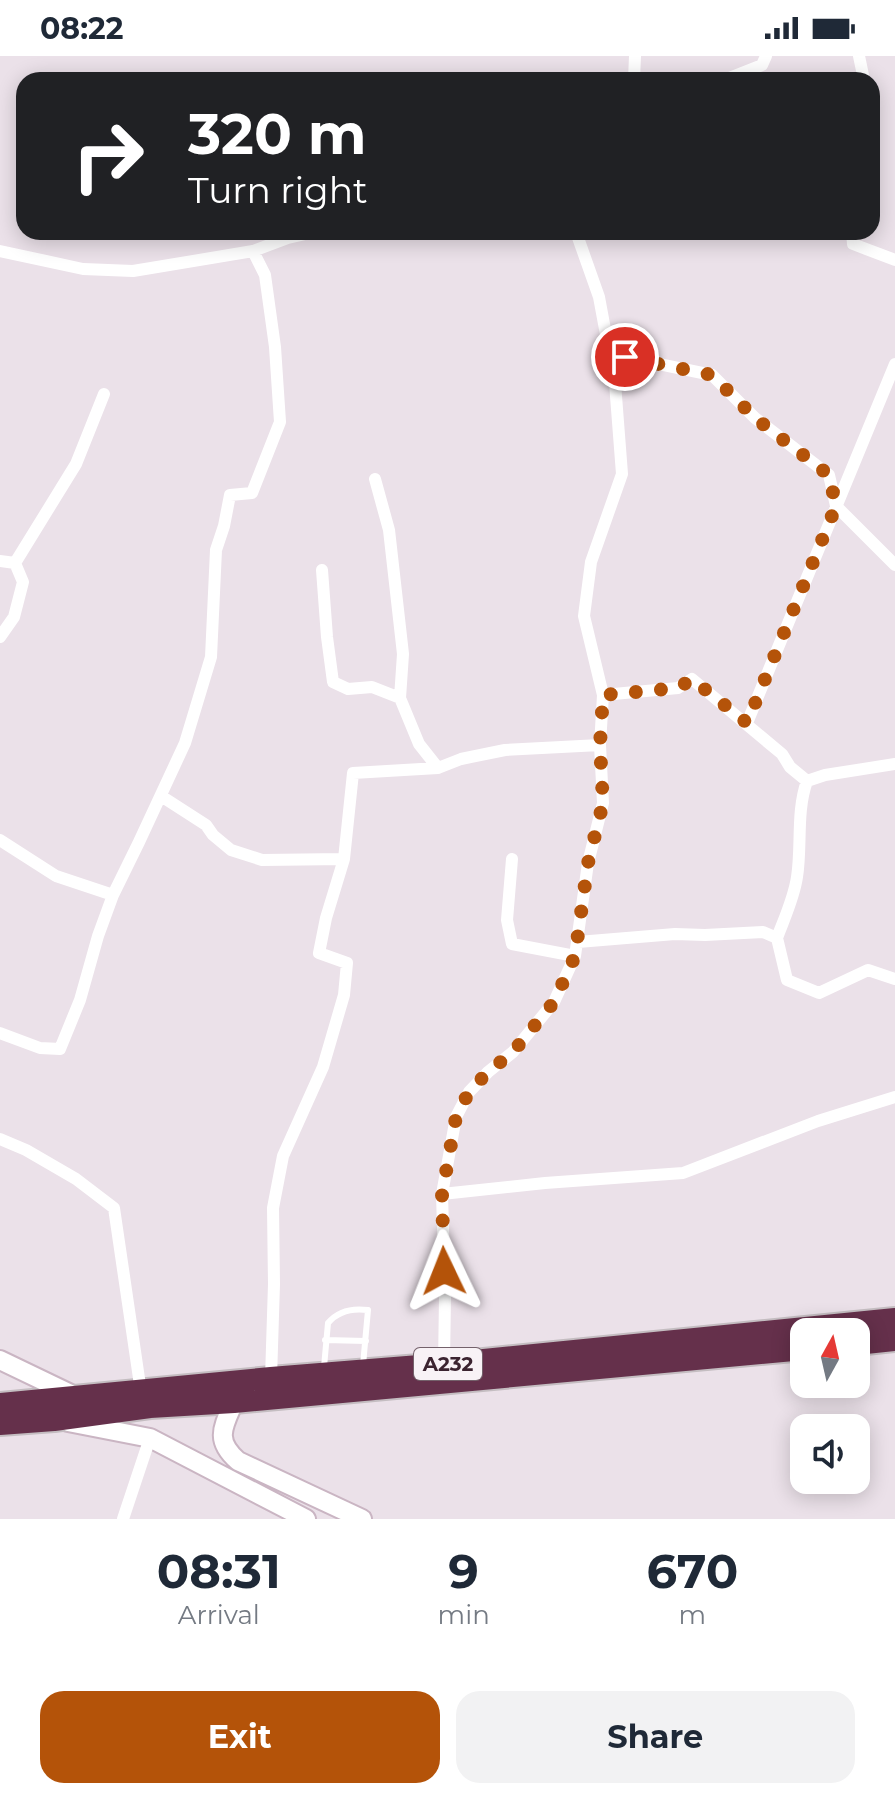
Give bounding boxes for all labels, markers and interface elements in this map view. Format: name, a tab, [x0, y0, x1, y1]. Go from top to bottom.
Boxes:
text: 08:22	[40, 10, 123, 47]
text: 320 m	[188, 100, 367, 168]
icon: right	[56, 104, 160, 208]
text: Turn right	[188, 168, 368, 212]
pin	[591, 323, 659, 391]
icon: arrive	[603, 335, 647, 379]
position arrow	[402, 1229, 486, 1313]
north arrow	[790, 1318, 870, 1398]
map controls	[790, 1318, 870, 1494]
road number: A232	[414, 1348, 482, 1380]
button: sound	[790, 1414, 870, 1494]
text: 08:31	[157, 1542, 281, 1600]
text: 9	[448, 1542, 479, 1600]
text: 670	[646, 1542, 738, 1600]
text: Arrival	[178, 1599, 260, 1631]
text: min	[438, 1599, 490, 1631]
text: m	[679, 1599, 706, 1631]
button: Exit	[40, 1691, 440, 1783]
button: Share	[456, 1691, 855, 1783]

